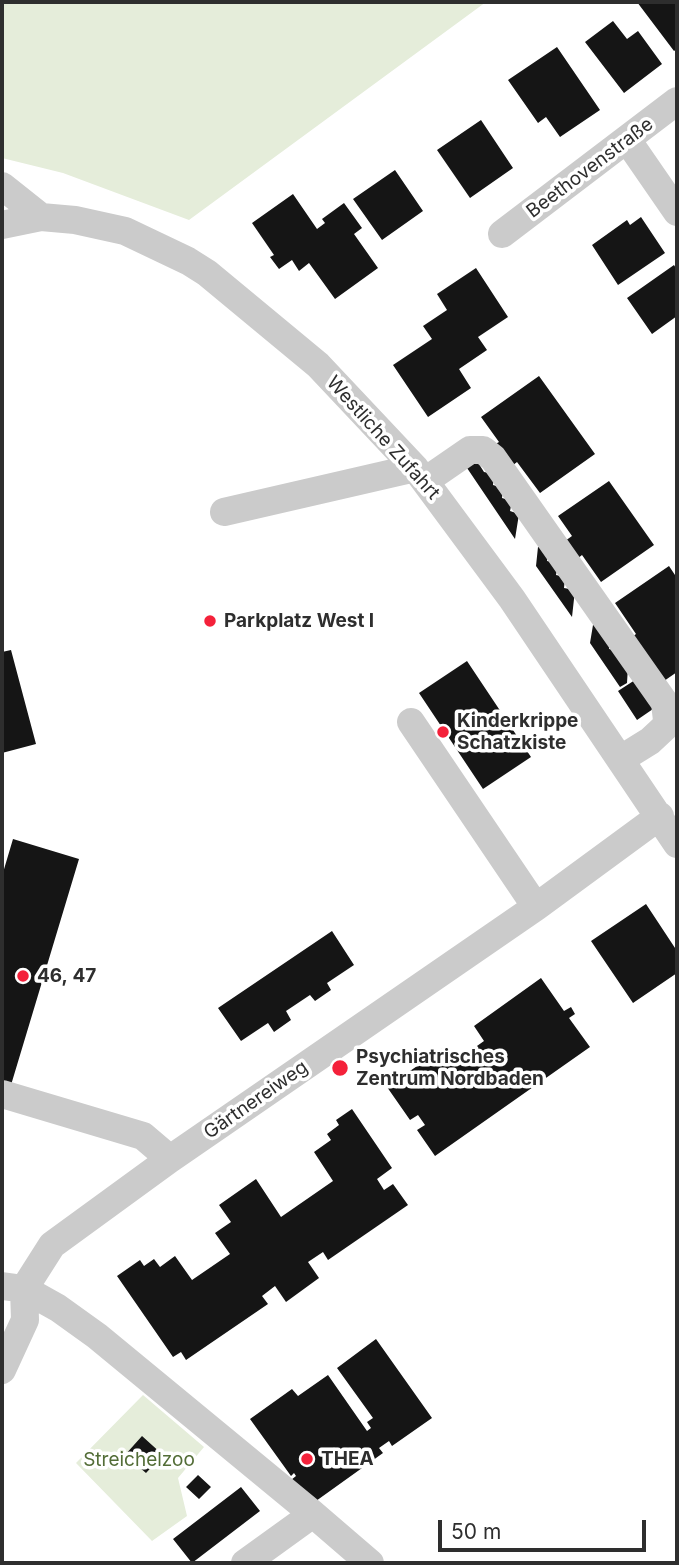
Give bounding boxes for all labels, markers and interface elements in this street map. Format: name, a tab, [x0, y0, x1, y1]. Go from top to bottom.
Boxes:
street label: Beethovenstraße	[522, 113, 658, 223]
street label: Westliche Zufahrt	[322, 372, 444, 504]
place label: Parkplatz West I	[224, 610, 374, 632]
marker: Parkplatz West I	[202, 613, 218, 629]
place label: Kinderkrippe Schatzkiste	[457, 710, 578, 754]
marker: Kinderkrippe Schatzkiste	[435, 724, 451, 740]
place label: 46, 47	[37, 965, 96, 987]
marker: 46, 47	[15, 968, 31, 984]
place label: Psychiatrisches Zentrum Nordbaden	[356, 1046, 544, 1090]
street label: Gärtnereiweg	[200, 1056, 312, 1144]
marker: Psychiatrisches Zentrum Nordbaden	[330, 1058, 350, 1078]
place label: THEA	[321, 1448, 374, 1470]
park label: Streichelzoo	[83, 1449, 195, 1471]
marker: THEA	[299, 1451, 315, 1467]
scale bar	[441, 1506, 649, 1550]
text: 50 m	[451, 1519, 501, 1544]

